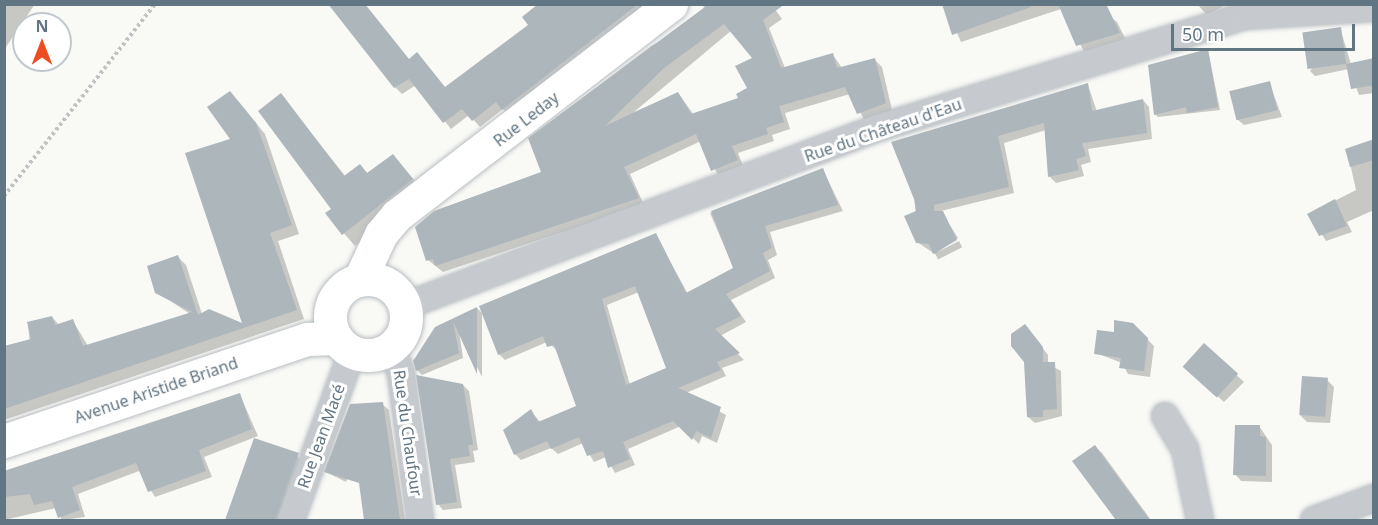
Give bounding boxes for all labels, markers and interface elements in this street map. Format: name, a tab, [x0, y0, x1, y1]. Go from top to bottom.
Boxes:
north arrow	[12, 12, 72, 72]
scale bar	[1174, 12, 1358, 50]
text: N	[35, 15, 49, 37]
text: 50 m	[1182, 22, 1224, 46]
street label: Rue Leday	[490, 88, 562, 150]
street label: Rue du Château d'Eau	[802, 94, 964, 166]
street label: Avenue Aristide Briand	[72, 353, 240, 427]
street label: Rue du Chaufour	[390, 369, 426, 497]
street label: Rue Jean Macé	[293, 381, 349, 491]

